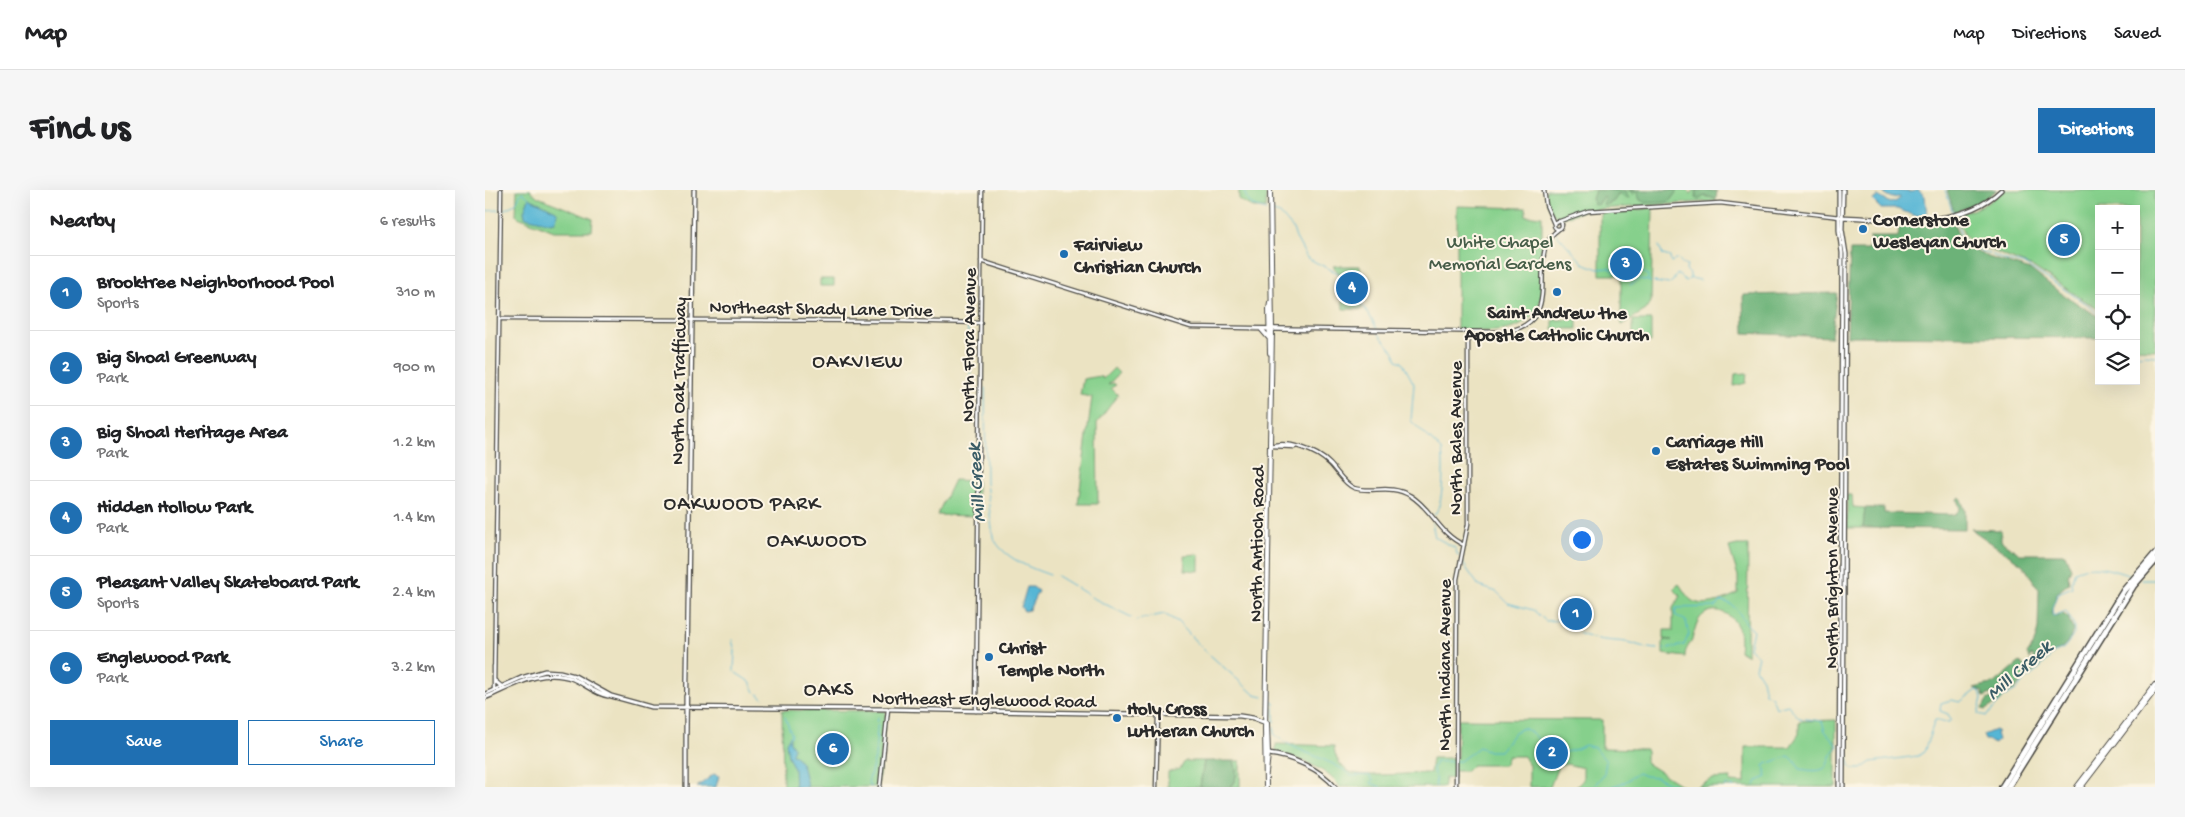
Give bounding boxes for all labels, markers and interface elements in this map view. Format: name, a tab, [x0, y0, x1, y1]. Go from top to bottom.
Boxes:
text: Map	[25, 20, 67, 49]
text: Map	[1953, 24, 1985, 45]
text: Directions	[2013, 24, 2086, 45]
text: Saved	[2114, 24, 2160, 45]
button: Directions	[2038, 108, 2155, 153]
text: Find us	[30, 110, 130, 151]
map controls	[2095, 205, 2140, 385]
button: +	[2095, 205, 2140, 250]
text: Nearby	[50, 210, 115, 235]
place label: Cornerstone Wesleyan Church	[1872, 210, 2007, 255]
text: 6 results	[380, 213, 435, 232]
pin: 5	[2048, 221, 2080, 259]
marker: Cornerstone Wesleyan Church	[1857, 223, 1869, 235]
park label: White Chapel Memorial Gardens	[1429, 232, 1572, 277]
place label: Fairview Christian Church	[1073, 235, 1202, 280]
pin: 3	[1610, 245, 1642, 283]
marker: Fairview Christian Church	[1058, 248, 1070, 260]
button: −	[2095, 250, 2140, 295]
street label: North Flora Avenue	[958, 268, 983, 422]
pin: 4	[1336, 269, 1368, 307]
text: Brooktree Neighborhood Pool	[97, 272, 334, 295]
text: 1	[63, 284, 69, 303]
text: 310 m	[396, 284, 435, 303]
marker: Saint Andrew the Apostle Catholic Church	[1551, 286, 1563, 298]
text: Sports	[97, 295, 139, 314]
button: locate	[2095, 295, 2140, 340]
street label: North Oak Trafficway	[668, 296, 693, 465]
street label: Northeast Shady Lane Drive	[709, 297, 933, 324]
place label: Saint Andrew the Apostle Catholic Church	[1464, 303, 1650, 348]
button: layers	[2095, 340, 2140, 385]
text: Big Shoal Greenway	[97, 347, 256, 370]
district label: OAKVIEW	[812, 351, 904, 376]
text: 2	[62, 359, 70, 378]
text: 900 m	[394, 359, 435, 378]
street label: North Bales Avenue	[1446, 361, 1469, 515]
text: Park	[97, 370, 128, 389]
text: Big Shoal Heritage Area	[97, 422, 287, 445]
place label: Carriage Hill Estates Swimming Pool	[1665, 432, 1850, 477]
text: 3	[62, 434, 70, 453]
text: 1.2 km	[393, 434, 435, 453]
water label: Mill Creek	[964, 440, 993, 523]
text: Park	[97, 445, 128, 464]
marker: Carriage Hill Estates Swimming Pool	[1650, 445, 1662, 457]
street label: North Antioch Road	[1246, 464, 1271, 622]
street label: North Brighton Avenue	[1822, 487, 1845, 669]
district label: OAKWOOD PARK	[664, 493, 822, 518]
text: Hidden Hollow Park	[97, 497, 252, 520]
text: 4	[62, 509, 70, 528]
text: 1.4 km	[394, 509, 435, 528]
text: Park	[97, 520, 128, 539]
your location	[1569, 527, 1595, 553]
district label: OAKWOOD	[767, 530, 867, 555]
text: Pleasant Valley Skateboard Park	[97, 572, 358, 595]
street label: North Indiana Avenue	[1435, 579, 1458, 751]
text: 5	[62, 584, 70, 603]
text: 2.4 km	[392, 584, 435, 603]
text: Sports	[97, 595, 139, 614]
pin: 1	[1560, 595, 1592, 633]
water label: Mill Creek	[1983, 636, 2059, 706]
place label: Christ Temple North	[997, 638, 1105, 683]
text: Englewood Park	[97, 647, 229, 670]
marker: Christ Temple North	[983, 651, 995, 663]
text: 6	[62, 659, 70, 678]
text: 3.2 km	[392, 659, 435, 678]
text: Park	[97, 670, 128, 689]
district label: OAKS	[804, 679, 854, 704]
street label: Northeast Englewood Road	[872, 688, 1098, 715]
place label: Holy Cross Lutheran Church	[1127, 699, 1255, 744]
marker: Holy Cross Lutheran Church	[1111, 712, 1123, 724]
button: Save	[50, 720, 238, 765]
button: Share	[248, 720, 435, 765]
pin: 6	[817, 730, 849, 768]
pin: 2	[1536, 734, 1568, 772]

